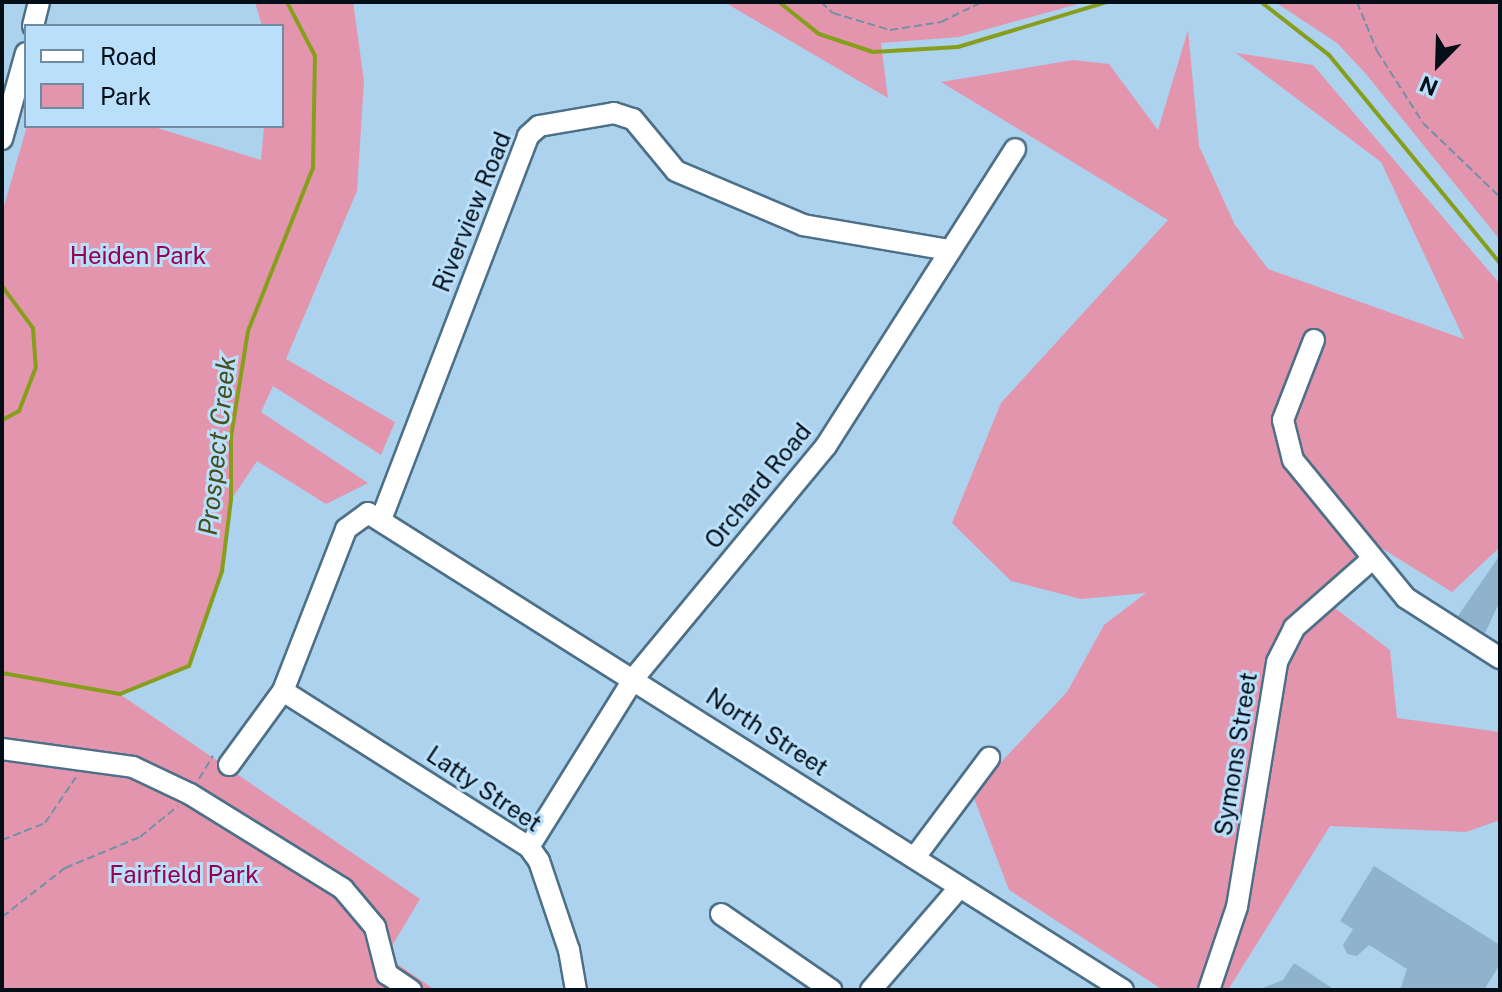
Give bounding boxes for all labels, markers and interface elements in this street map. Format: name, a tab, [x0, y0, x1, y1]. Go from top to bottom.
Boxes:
legend	[24, 24, 284, 128]
north arrow	[1398, 24, 1478, 104]
text: Road	[100, 42, 157, 70]
text: N	[1416, 71, 1442, 101]
text: Park	[100, 82, 151, 110]
street label: Riverview Road	[427, 128, 517, 296]
park label: Heiden Park	[70, 242, 206, 270]
water label: Prospect Creek	[192, 355, 242, 537]
street label: Orchard Road	[699, 418, 817, 554]
street label: Symons Street	[1209, 670, 1263, 838]
street label: North Street	[701, 682, 833, 782]
street label: Latty Street	[421, 740, 547, 838]
park label: Fairfield Park	[109, 861, 259, 889]

